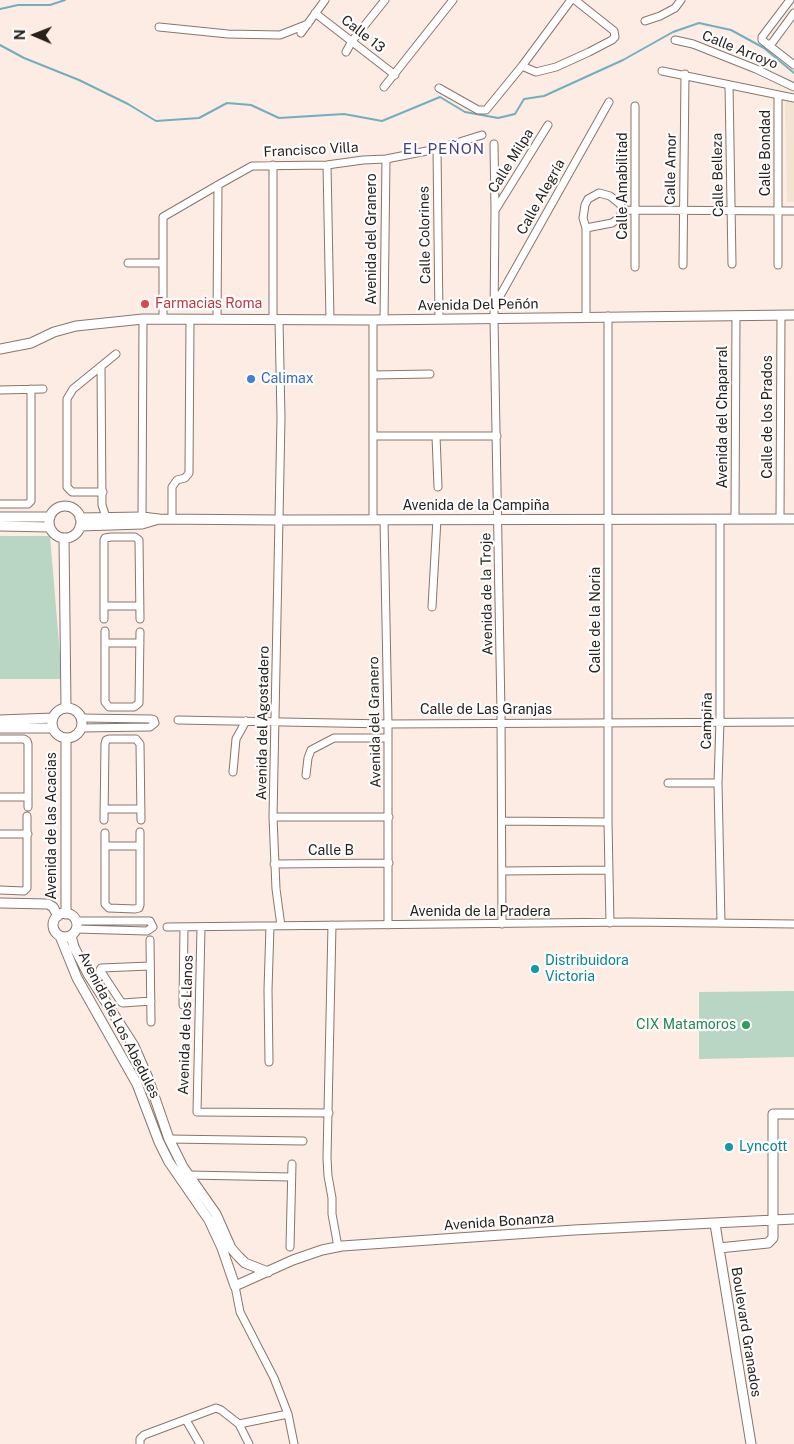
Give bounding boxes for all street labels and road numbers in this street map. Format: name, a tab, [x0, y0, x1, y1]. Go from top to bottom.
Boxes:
street label: Calle 13	[338, 12, 388, 56]
street label: Calle Arroyo	[700, 27, 780, 73]
street label: Calle Bondad	[758, 110, 774, 196]
street label: Calle Milpa	[485, 126, 537, 196]
street label: Calle Amabilitad	[615, 132, 631, 240]
street label: Calle Amor	[662, 133, 680, 205]
street label: Calle Belleza	[709, 133, 727, 217]
street label: Francisco Villa	[263, 139, 359, 161]
street label: Calle Alegría	[513, 156, 569, 238]
street label: Avenida del Granero	[364, 173, 380, 305]
street label: Calle Colorines	[416, 186, 434, 284]
street label: Avenida Del Peñón	[417, 296, 539, 314]
street label: Avenida del Chaparral	[715, 345, 731, 489]
street label: Calle de los Prados	[760, 355, 776, 479]
street label: Avenida de la Campiña	[402, 498, 550, 514]
street label: Avenida de la Troje	[478, 533, 496, 655]
street label: Calle de la Noria	[588, 567, 604, 673]
street label: Avenida del Agostadero	[253, 646, 273, 800]
street label: Avenida del Granero	[365, 656, 385, 788]
street label: Campiña	[698, 692, 716, 750]
street label: Calle de Las Granjas	[420, 702, 552, 718]
street label: Avenida de las Acacias	[44, 752, 60, 900]
street label: Calle B	[308, 843, 354, 859]
street label: Avenida de la Pradera	[409, 904, 551, 920]
street label: Avenida de Los Abedules	[75, 949, 163, 1101]
street label: Avenida de los Llanos	[175, 955, 197, 1095]
street label: Avenida Bonanza	[443, 1210, 555, 1234]
street label: Boulevard Granados	[727, 1266, 765, 1398]

